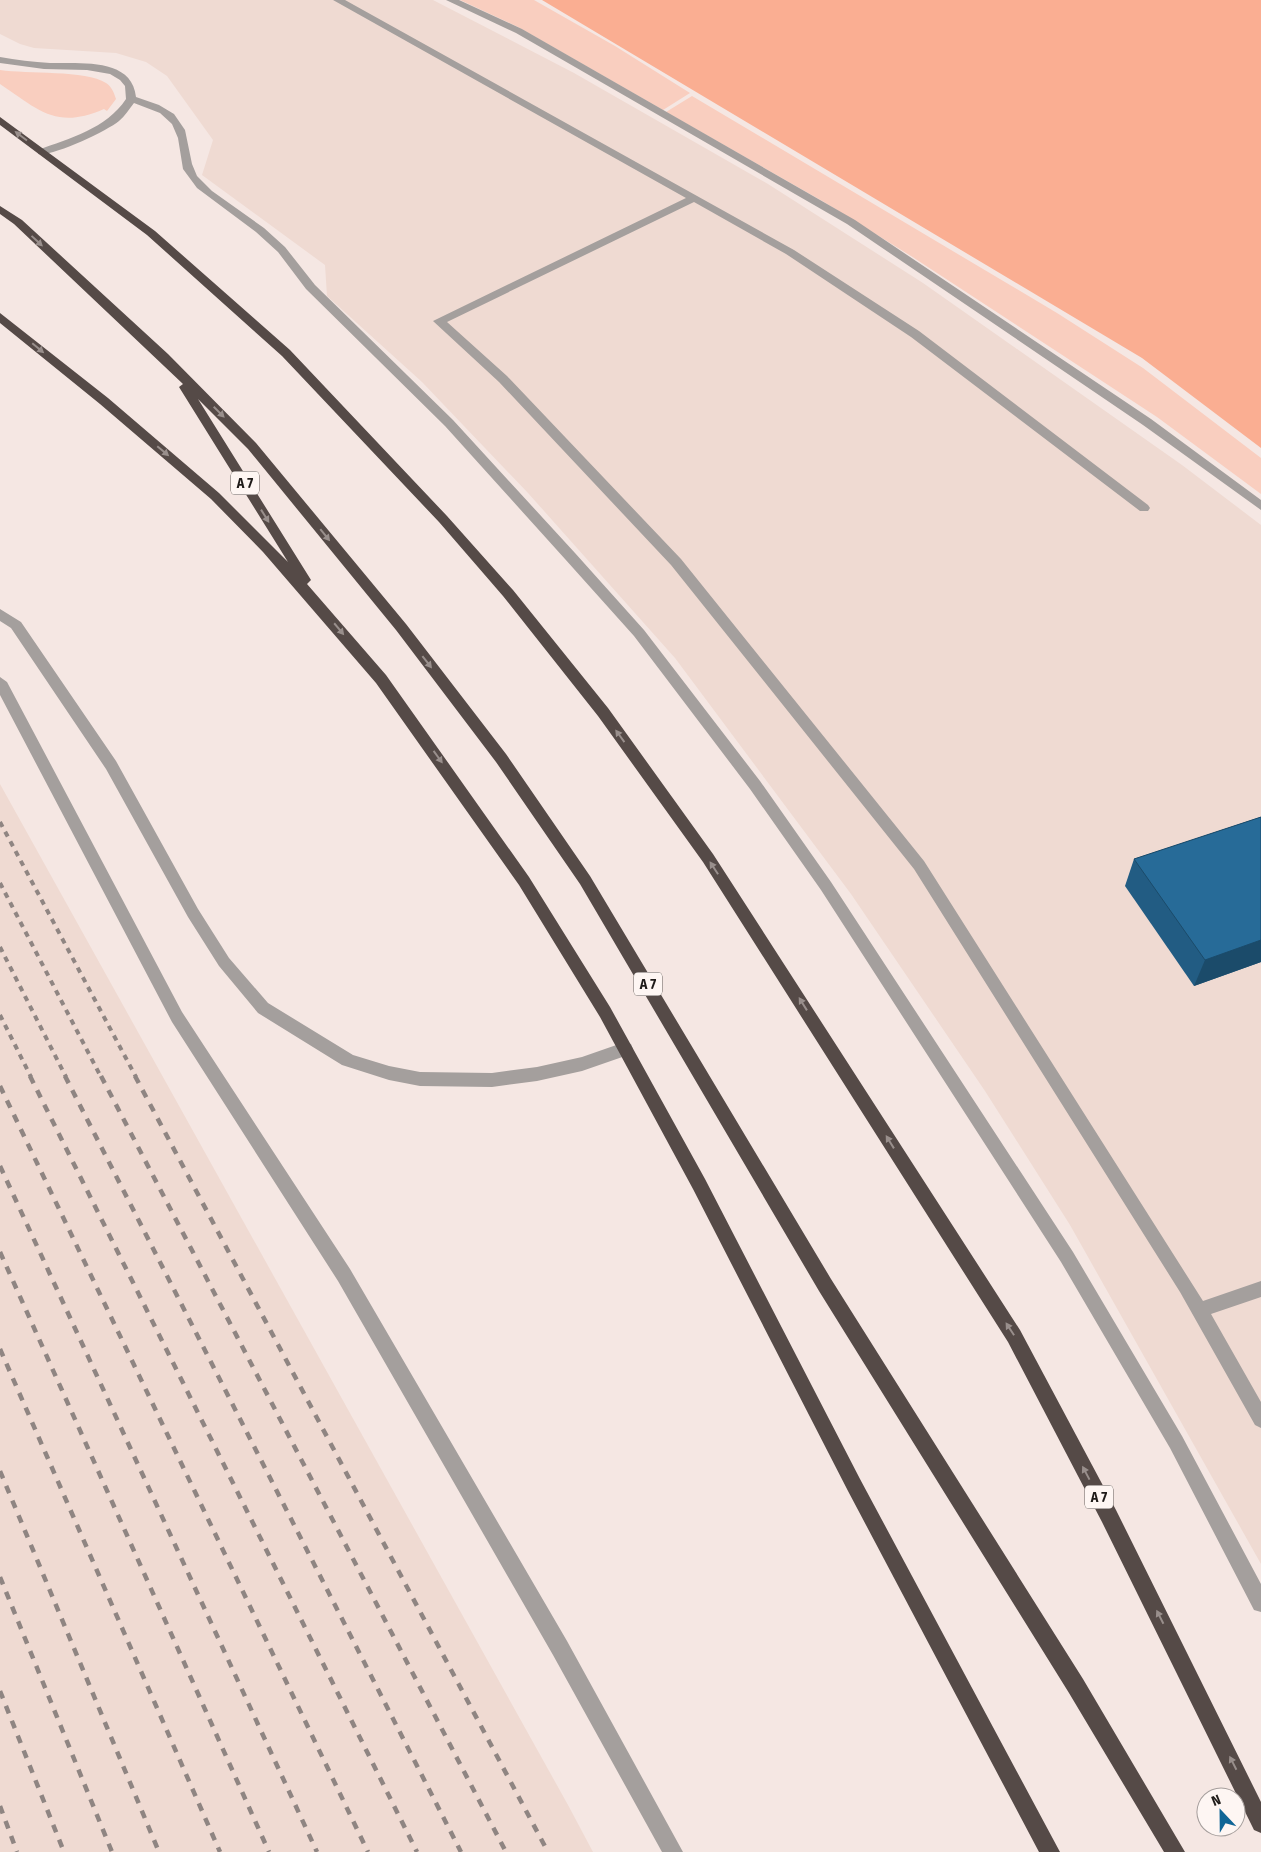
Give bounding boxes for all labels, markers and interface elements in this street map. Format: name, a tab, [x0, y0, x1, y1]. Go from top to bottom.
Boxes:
one-way arrow	[14, 131, 28, 141]
one-way arrow	[31, 235, 44, 246]
one-way arrow	[31, 342, 44, 353]
one-way arrow	[213, 406, 225, 418]
one-way arrow	[156, 446, 169, 457]
road number: A 7	[231, 472, 259, 494]
one-way arrow	[261, 510, 270, 523]
one-way arrow	[320, 528, 331, 541]
one-way arrow	[333, 622, 344, 635]
one-way arrow	[422, 655, 432, 669]
one-way arrow	[615, 729, 625, 743]
one-way arrow	[433, 750, 443, 764]
one-way arrow	[710, 862, 719, 875]
road number: A 7	[634, 972, 662, 996]
one-way arrow	[799, 998, 808, 1011]
one-way arrow	[885, 1136, 894, 1149]
one-way arrow	[1005, 1323, 1015, 1336]
one-way arrow	[1082, 1466, 1091, 1479]
road number: A 7	[1085, 1485, 1113, 1508]
one-way arrow	[1156, 1610, 1164, 1624]
one-way arrow	[1229, 1755, 1237, 1770]
north arrow	[1196, 1787, 1246, 1837]
text: N	[1209, 1791, 1223, 1810]

